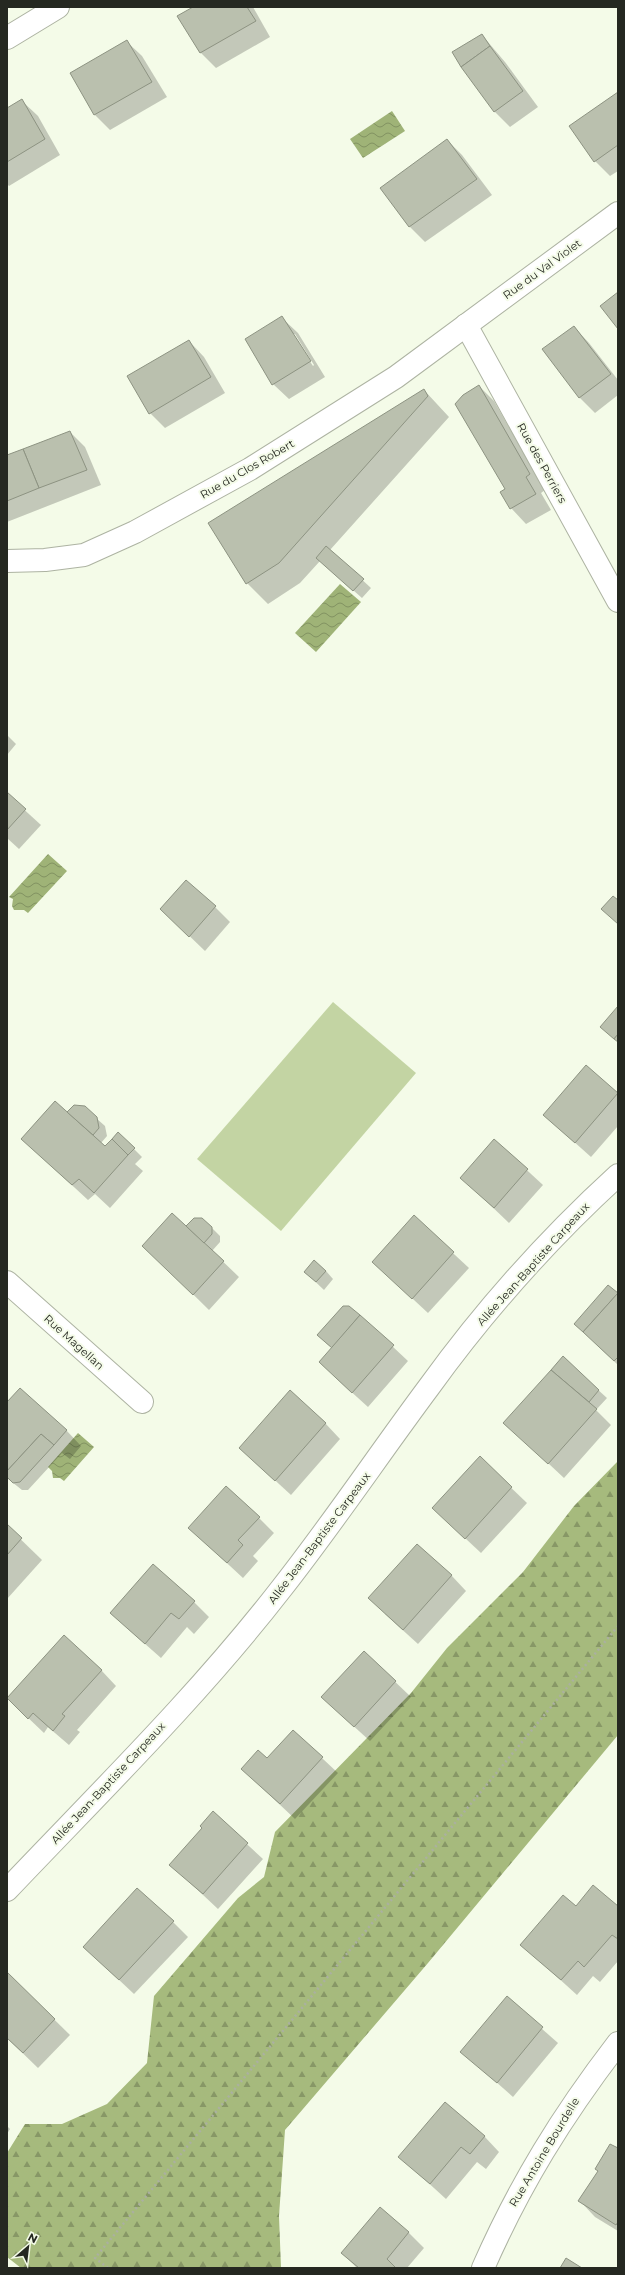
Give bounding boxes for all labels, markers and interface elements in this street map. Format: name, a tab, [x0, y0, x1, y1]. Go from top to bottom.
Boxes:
street label: Rue du Val Violet	[500, 236, 584, 302]
street label: Rue des Perriers	[514, 420, 570, 506]
street label: Rue du Clos Robert	[197, 436, 297, 502]
street label: Allée Jean-Baptiste Carpeaux	[474, 1199, 592, 1329]
street label: Rue Magellan	[41, 1311, 107, 1373]
street label: Allée Jean-Baptiste Carpeaux	[265, 1469, 373, 1607]
street label: Allée Jean-Baptiste Carpeaux	[48, 1719, 168, 1847]
street label: Rue Antoine Bourdelle	[506, 2095, 582, 2209]
north arrow	[8, 2227, 48, 2267]
text: N	[25, 2230, 40, 2246]

